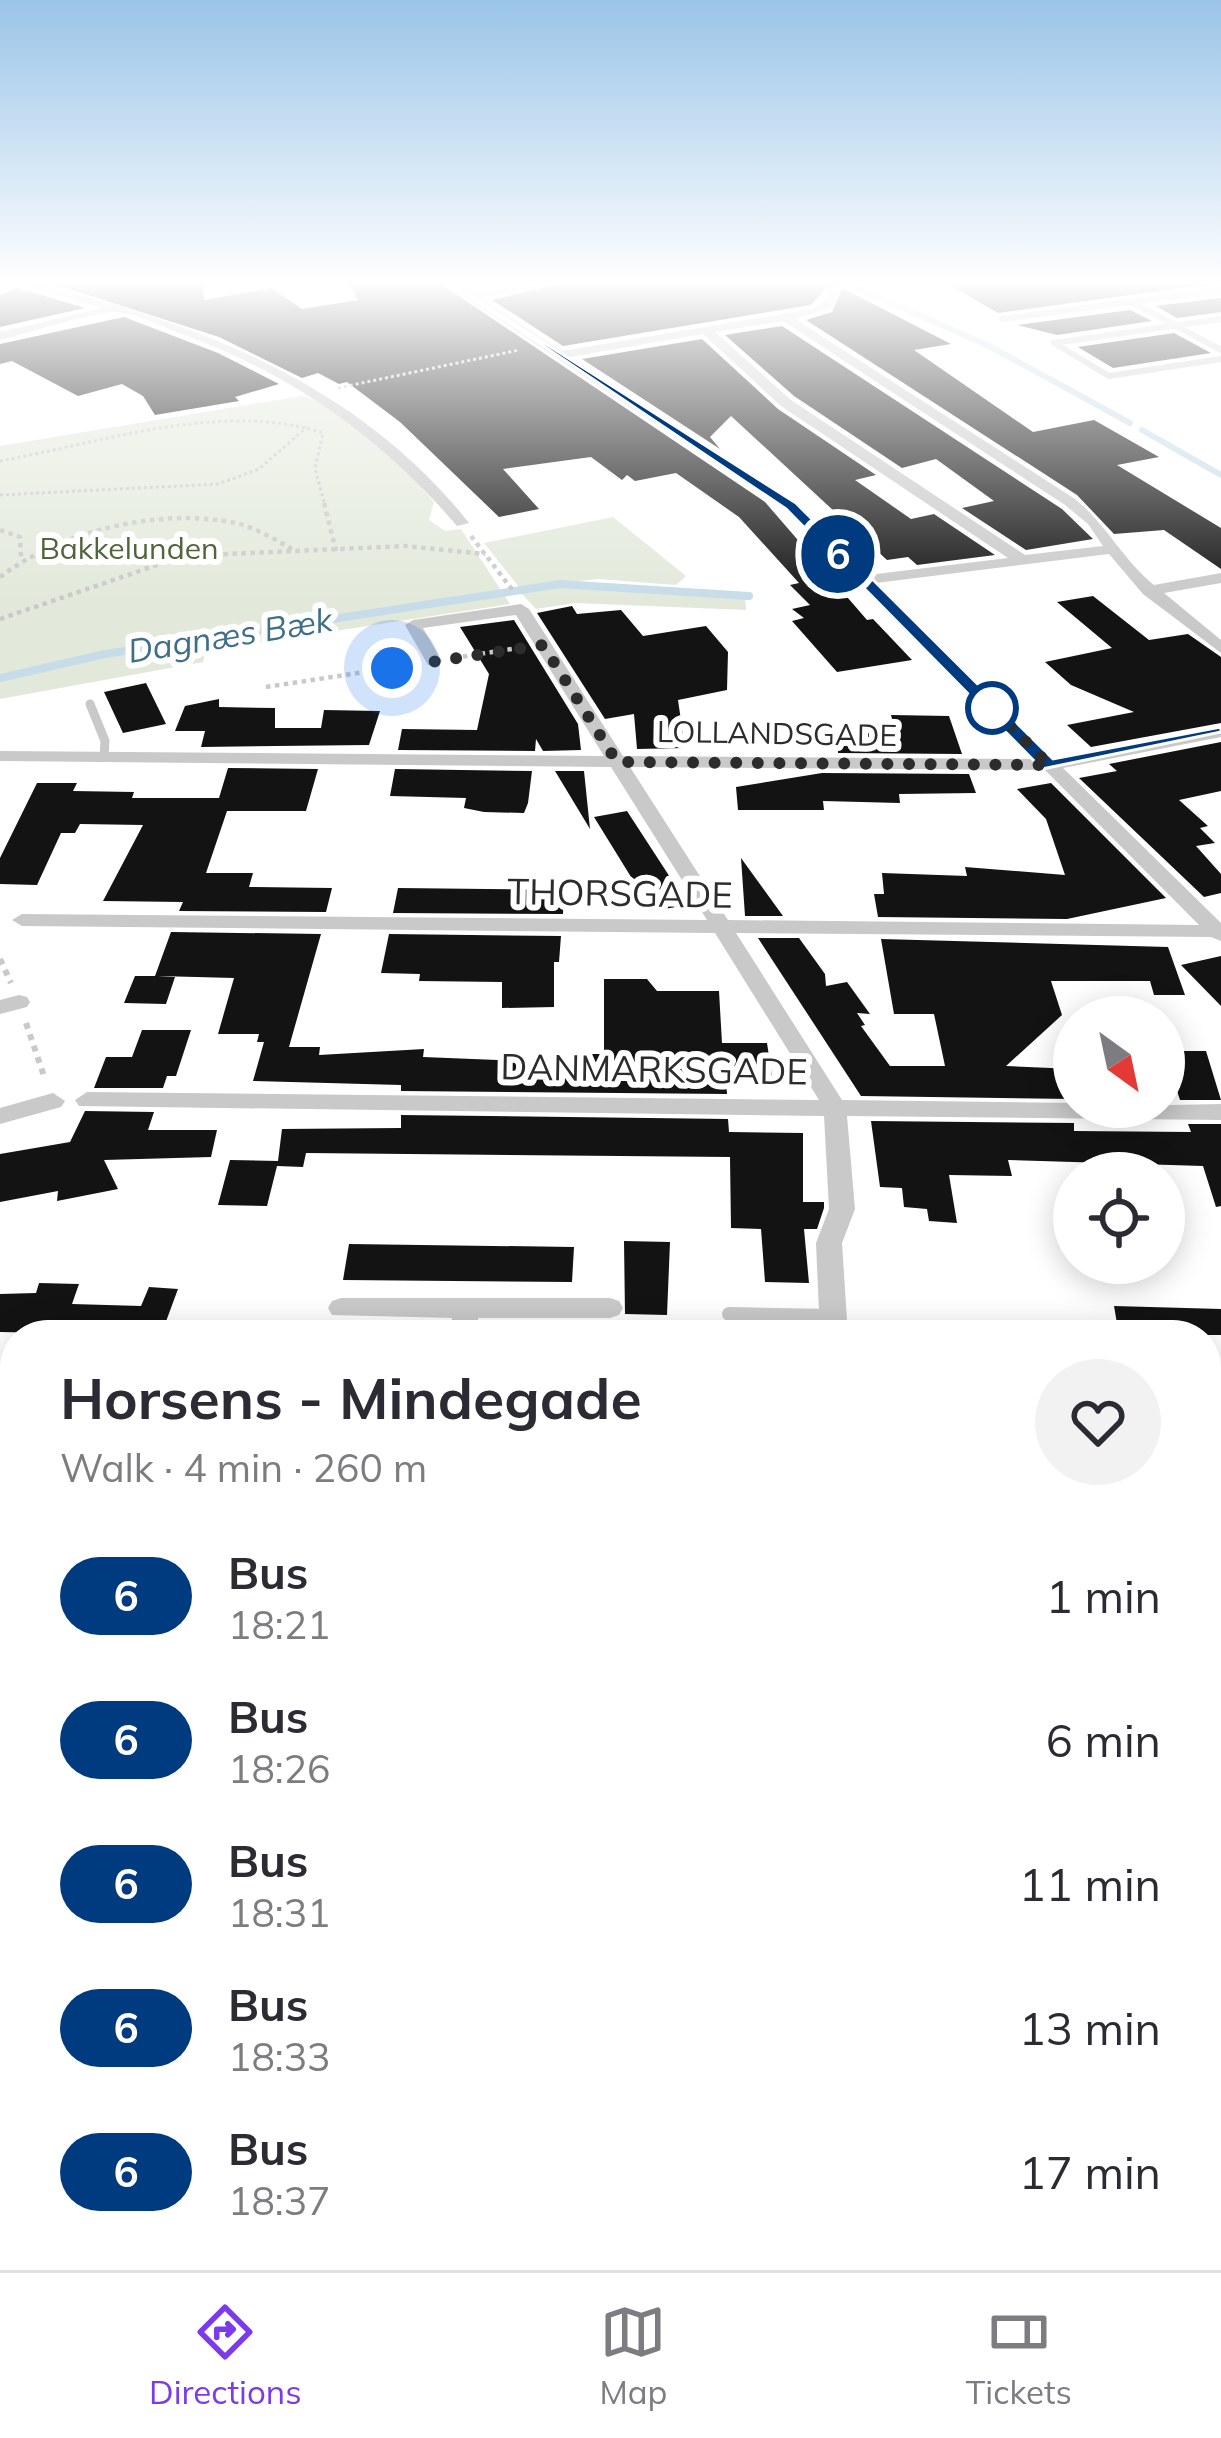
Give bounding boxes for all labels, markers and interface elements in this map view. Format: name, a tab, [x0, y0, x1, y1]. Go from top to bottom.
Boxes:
line badge: 6	[799, 515, 877, 593]
text: 6	[825, 527, 851, 580]
park label: Bakkelunden	[39, 529, 219, 567]
water label: Dagnæs Bæk	[125, 598, 336, 671]
your location	[362, 638, 422, 698]
unlabelled marker	[967, 683, 1017, 733]
street label: LOLLANDSGADE	[657, 712, 897, 754]
street label: THORSGADE	[507, 868, 733, 917]
north arrow	[1053, 996, 1185, 1128]
map controls	[1053, 996, 1185, 1284]
street label: DANMARKSGADE	[500, 1043, 808, 1094]
button: locate	[1053, 1152, 1185, 1284]
button: heart	[1035, 1359, 1161, 1485]
text: Horsens - Mindegade	[60, 1362, 642, 1433]
text: Walk · 4 min · 260 m	[60, 1443, 427, 1492]
text: Bus	[228, 1544, 308, 1600]
text: 1 min	[1046, 1568, 1161, 1624]
text: 6	[113, 1569, 139, 1622]
text: 18:21	[228, 1600, 331, 1649]
text: Bus	[228, 1688, 308, 1744]
text: 6 min	[1046, 1712, 1161, 1768]
text: 6	[113, 1713, 139, 1766]
text: 18:26	[228, 1744, 331, 1793]
text: Bus	[228, 1832, 308, 1888]
text: 11 min	[1019, 1856, 1161, 1912]
text: 6	[113, 1857, 139, 1910]
text: 18:31	[228, 1888, 331, 1937]
text: Bus	[228, 1976, 308, 2032]
text: 13 min	[1019, 2000, 1161, 2056]
text: 6	[113, 2001, 139, 2054]
text: 18:33	[228, 2032, 331, 2081]
text: Bus	[228, 2120, 308, 2176]
text: 17 min	[1019, 2144, 1161, 2200]
text: 6	[113, 2145, 139, 2198]
text: 18:37	[228, 2176, 331, 2225]
tab: Directions	[149, 2299, 302, 2412]
tab: Map	[600, 2299, 667, 2412]
tab: Tickets	[965, 2299, 1072, 2412]

